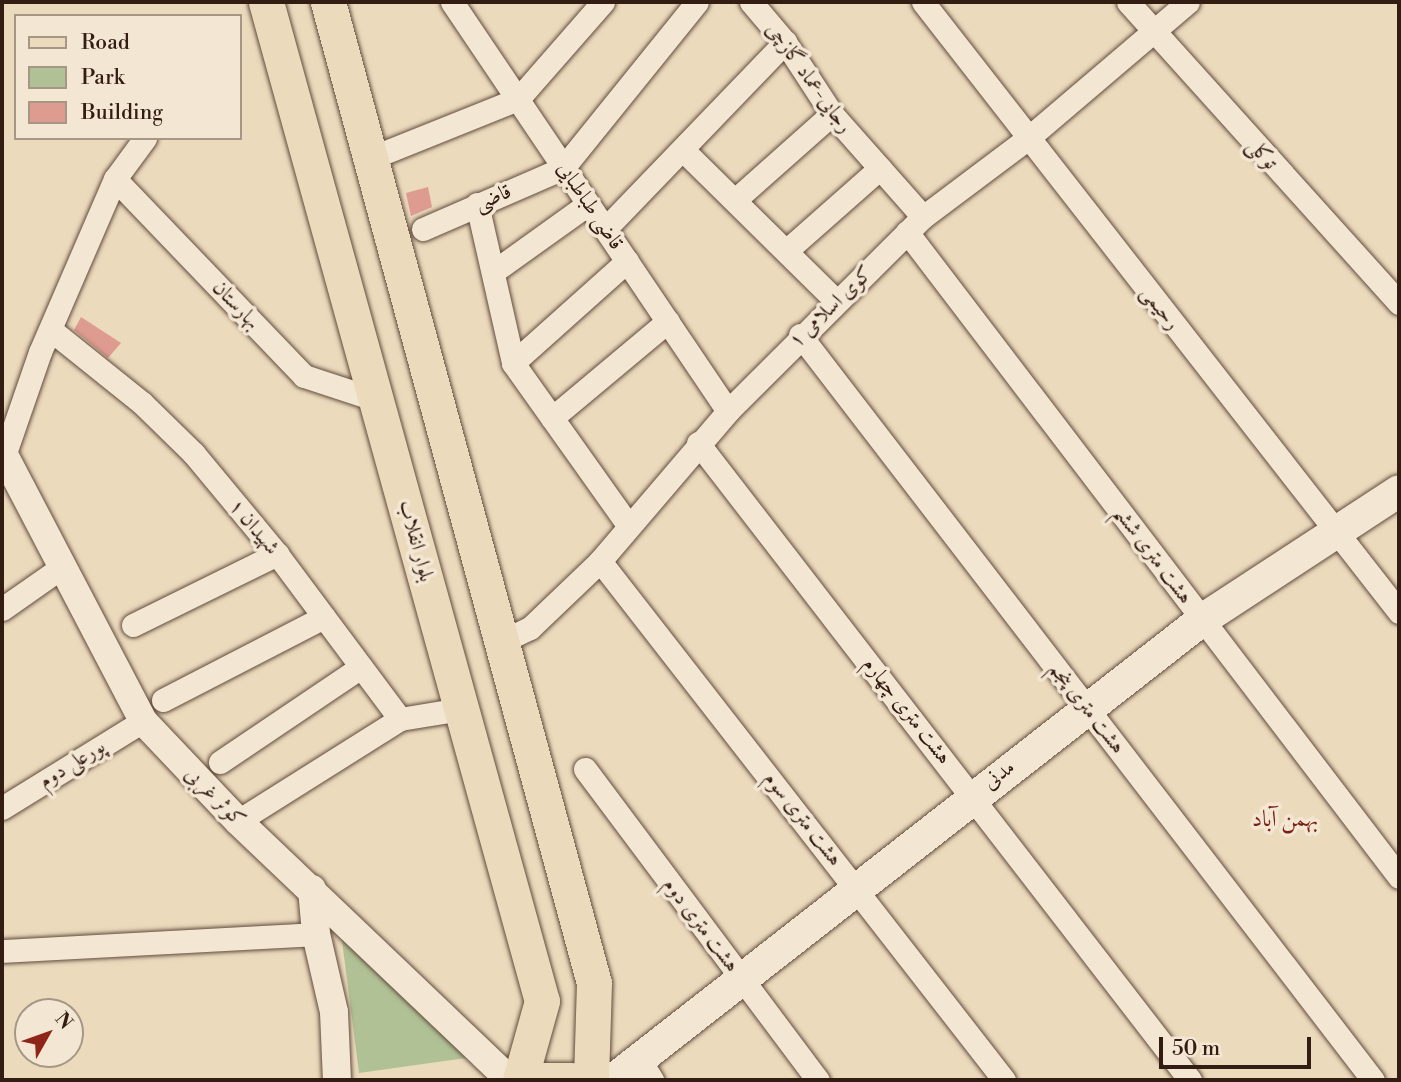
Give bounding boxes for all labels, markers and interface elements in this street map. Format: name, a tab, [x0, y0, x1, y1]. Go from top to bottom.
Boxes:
legend	[14, 14, 242, 140]
street label: رجایی-عماد گازچی	[760, 18, 858, 138]
text: Road	[81, 30, 130, 56]
text: Park	[81, 65, 125, 91]
text: Building	[81, 100, 163, 126]
street label: توکلی	[1241, 133, 1283, 175]
street label: قاضی طباطبایی	[551, 157, 629, 255]
street label: قاضی	[471, 179, 515, 217]
street label: کوی اسلامی ۱	[784, 261, 878, 353]
street label: بهارستان	[207, 275, 265, 335]
street label: رحیمی	[1135, 281, 1185, 335]
street label: شهیدان ۱	[223, 494, 285, 560]
street label: بلوار انقلاب	[393, 497, 439, 585]
street label: هشت متری ششم	[1108, 501, 1198, 609]
street label: هشت متری چهارم	[857, 652, 957, 770]
street label: هشت متری پنجم	[1043, 657, 1131, 759]
street label: پورعلی دوم	[34, 734, 110, 794]
street label: مدنی	[978, 755, 1020, 795]
street label: کوثر غربی	[179, 761, 251, 833]
street label: هشت متری سوم	[758, 767, 848, 871]
district label: بهمن آباد	[1252, 805, 1318, 833]
street label: هشت متری دوم	[657, 873, 745, 977]
north arrow	[14, 998, 84, 1068]
text: N	[50, 1007, 78, 1034]
scale bar	[1163, 1023, 1315, 1066]
text: 50 m	[1172, 1036, 1220, 1062]

